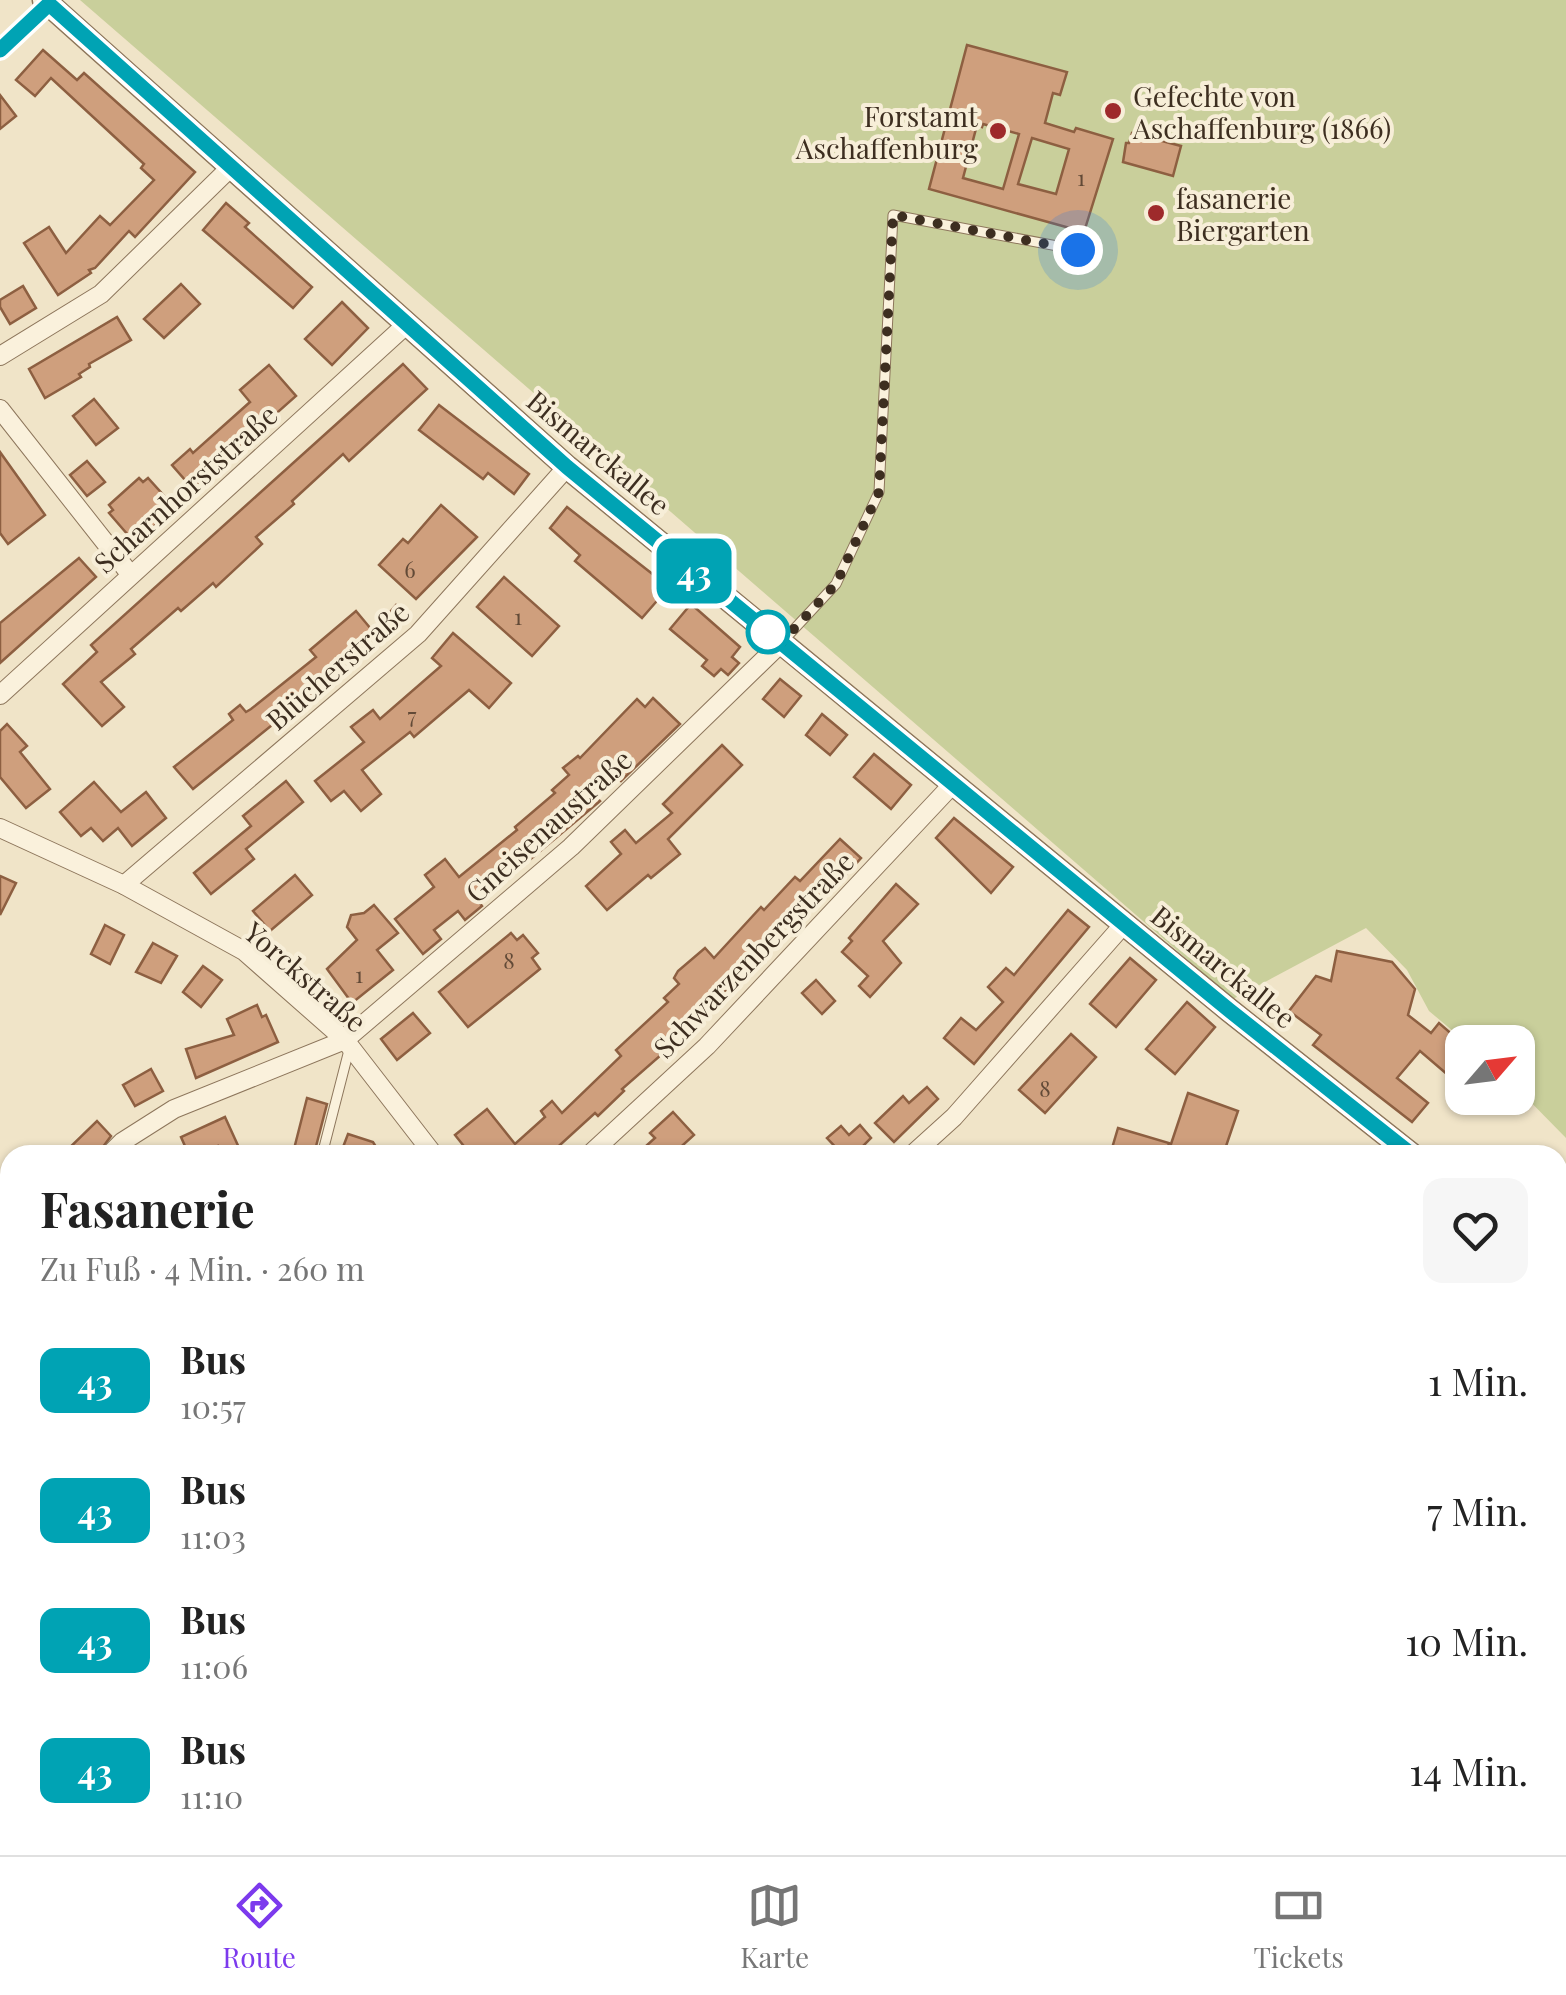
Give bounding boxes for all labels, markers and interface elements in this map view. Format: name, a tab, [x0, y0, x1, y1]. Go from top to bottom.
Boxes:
place label: Gefechte von Aschaffenburg (1866)	[1132, 77, 1391, 146]
place label: Forstamt Aschaffenburg	[795, 97, 979, 166]
marker: Gefechte von Aschaffenburg (1866)	[1102, 100, 1124, 122]
marker: Forstamt Aschaffenburg	[987, 120, 1009, 142]
house number: 1	[1077, 162, 1085, 192]
place label: fasanerie Biergarten	[1176, 179, 1310, 248]
marker: fasanerie Biergarten	[1145, 202, 1167, 224]
your location	[1053, 225, 1103, 275]
street label: Bismarckallee	[520, 381, 678, 523]
street label: Scharnhorststraße	[86, 396, 284, 580]
line badge: 43	[649, 538, 739, 604]
text: 43	[677, 548, 711, 595]
house number: 6	[404, 554, 416, 584]
street label: Blücherstraße	[258, 593, 416, 737]
house number: 1	[514, 601, 522, 631]
unlabelled marker	[747, 611, 789, 653]
house number: 7	[408, 700, 417, 730]
street label: Gneisenaustraße	[457, 740, 639, 910]
street label: Schwarzenbergstraße	[645, 843, 861, 1065]
street label: Bismarckallee	[1144, 896, 1304, 1036]
street label: Yorckstraße	[236, 912, 375, 1039]
house number: 8	[503, 945, 515, 975]
house number: 1	[355, 959, 363, 989]
north arrow	[1445, 1025, 1535, 1115]
map controls	[1445, 1025, 1535, 1115]
house number: 8	[1039, 1073, 1051, 1103]
text: Fasanerie	[40, 1176, 255, 1240]
button: heart	[1423, 1178, 1528, 1283]
text: Zu Fuß · 4 Min. · 260 m	[40, 1246, 365, 1289]
text: Bus	[180, 1333, 246, 1384]
text: 1 Min.	[1428, 1355, 1528, 1406]
text: 43	[78, 1357, 112, 1404]
text: 10:57	[180, 1384, 246, 1427]
text: Bus	[180, 1463, 246, 1514]
text: 7 Min.	[1427, 1485, 1528, 1536]
text: 43	[78, 1487, 112, 1534]
text: 11:03	[180, 1514, 246, 1557]
text: Bus	[180, 1593, 246, 1644]
text: 10 Min.	[1405, 1615, 1528, 1666]
text: 43	[78, 1617, 112, 1664]
text: 11:06	[180, 1644, 248, 1687]
text: Bus	[180, 1723, 246, 1774]
text: 14 Min.	[1409, 1745, 1528, 1796]
text: 43	[78, 1747, 112, 1794]
text: 11:10	[180, 1774, 243, 1817]
tab: Route	[222, 1878, 296, 1975]
tab: Karte	[740, 1878, 809, 1975]
tab: Tickets	[1253, 1878, 1344, 1975]

